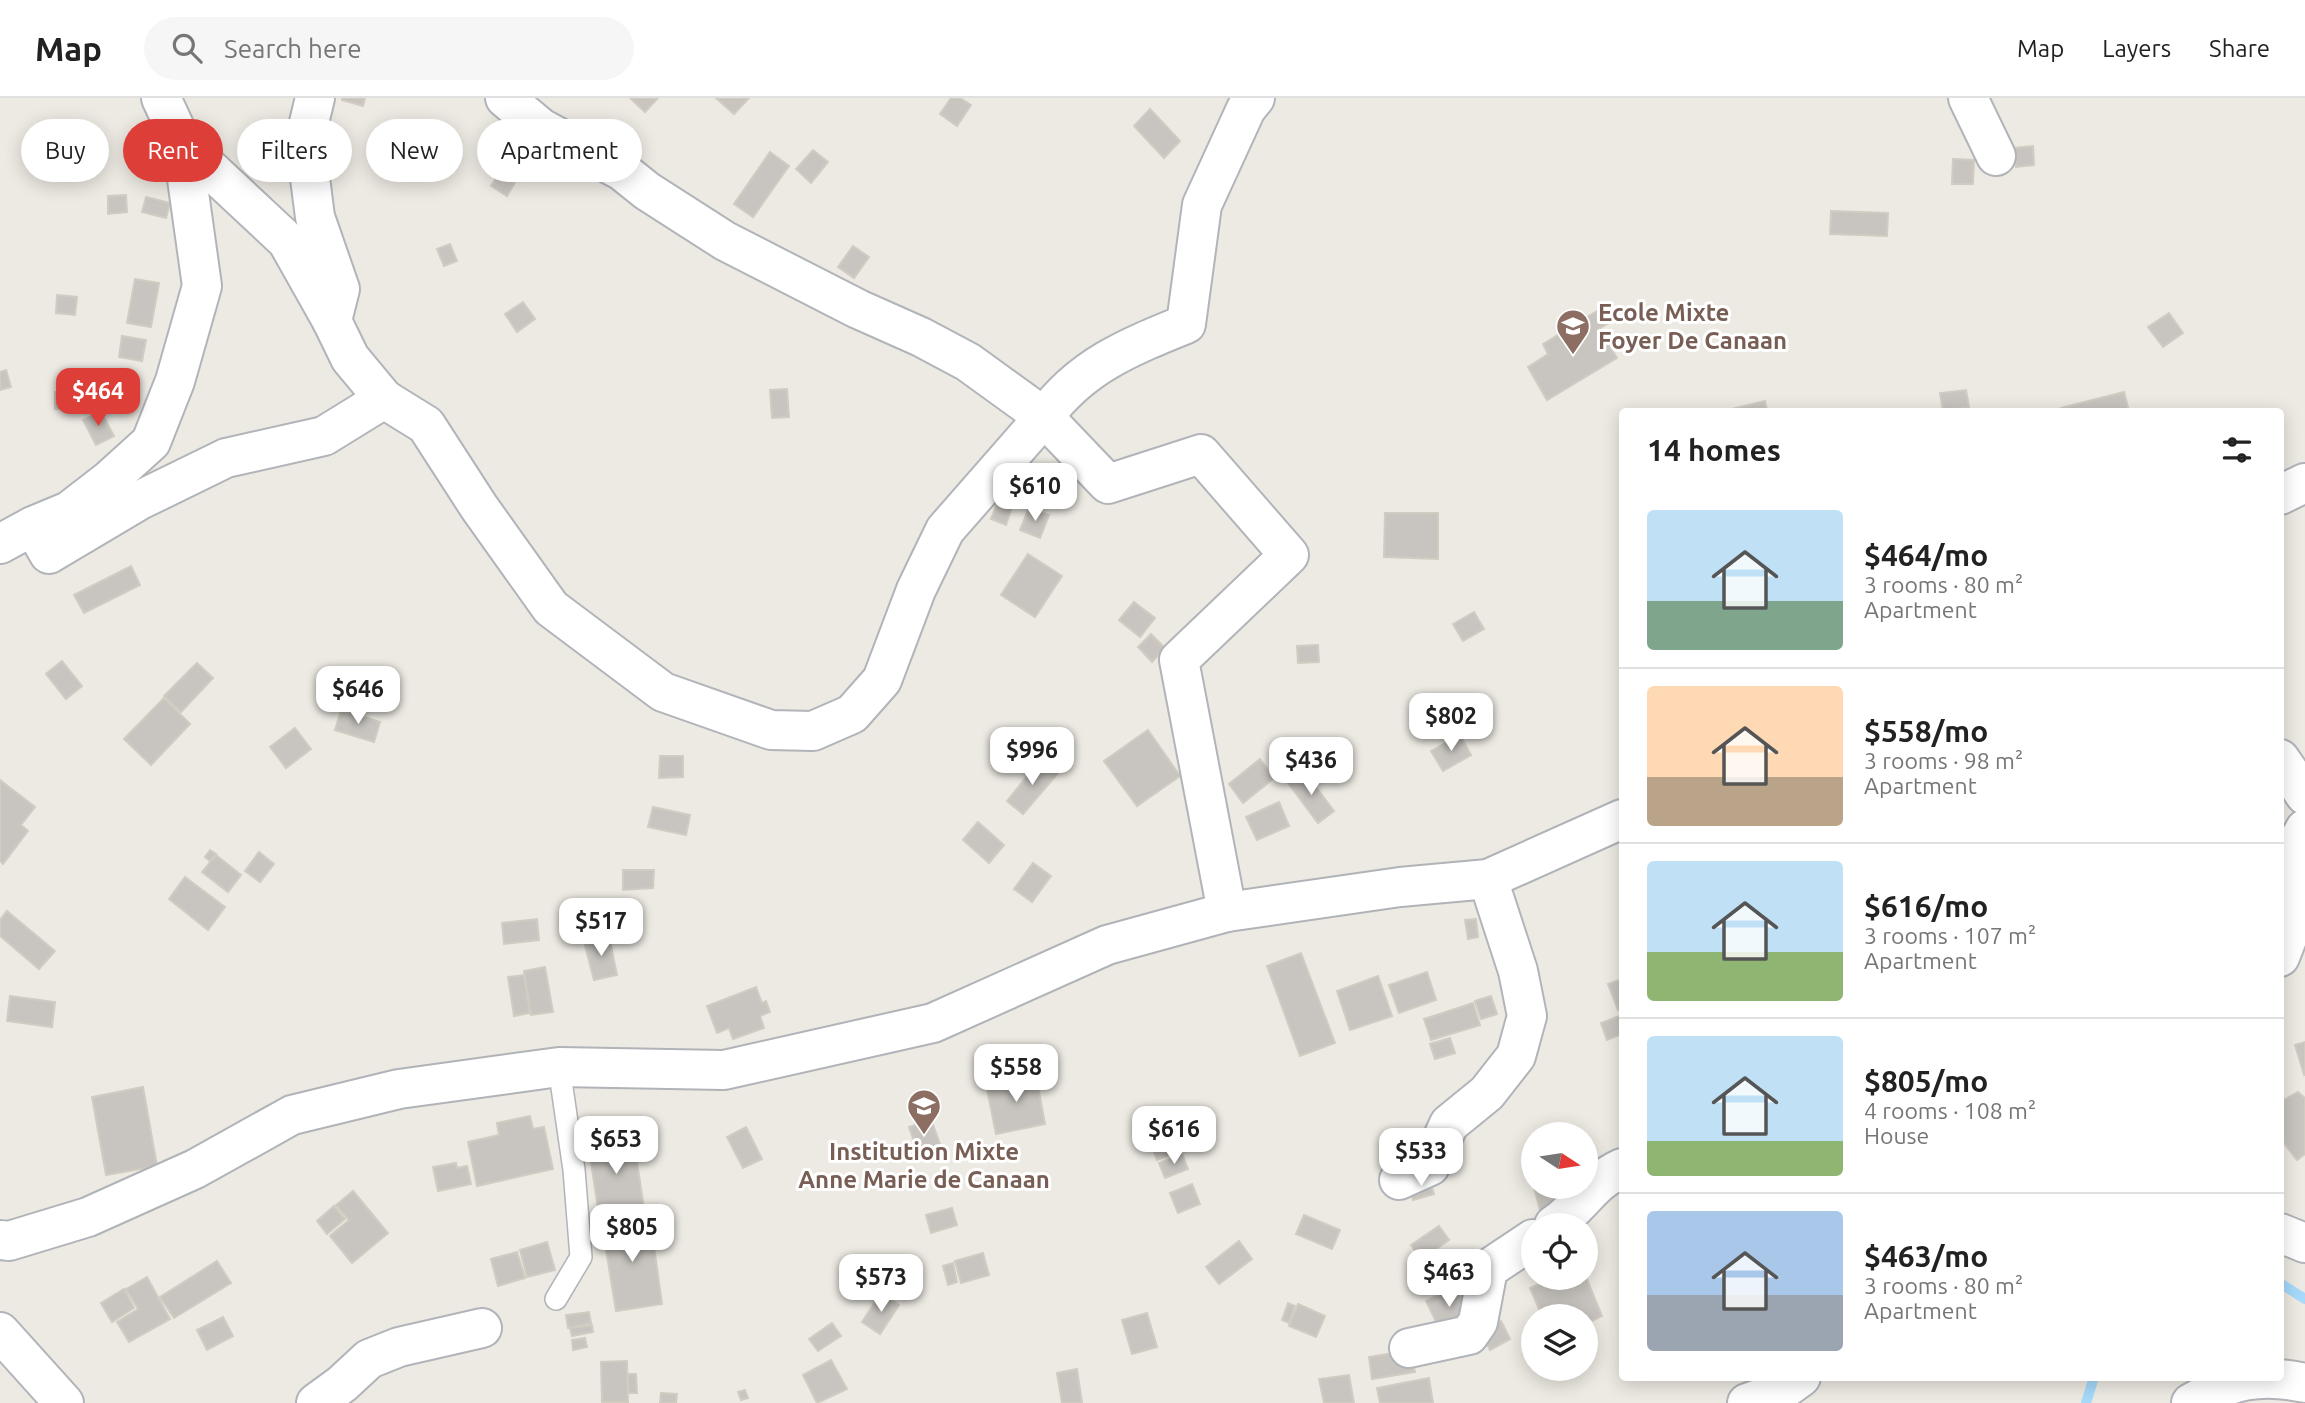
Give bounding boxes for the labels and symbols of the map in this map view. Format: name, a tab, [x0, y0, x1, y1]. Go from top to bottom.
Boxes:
place label: Ecole Mixte Foyer De Canaan	[1598, 299, 1787, 354]
school or university icon: Ecole Mixte Foyer De Canaan	[1554, 307, 1592, 356]
pin: $464	[57, 368, 139, 428]
pin: $610	[994, 464, 1076, 523]
pin: $646	[317, 666, 399, 726]
pin: $802	[1410, 694, 1492, 753]
pin: $996	[991, 728, 1073, 787]
pin: $436	[1270, 738, 1352, 797]
pin: $517	[560, 898, 642, 958]
pin: $558	[975, 1044, 1057, 1104]
school or university icon: Institution Mixte Anne Marie de Canaan	[905, 1087, 943, 1136]
pin: $616	[1133, 1107, 1215, 1166]
pin: $653	[575, 1116, 657, 1176]
north arrow	[1521, 1122, 1598, 1199]
pin: $533	[1380, 1128, 1462, 1188]
place label: Institution Mixte Anne Marie de Canaan	[798, 1138, 1050, 1193]
pin: $805	[591, 1204, 673, 1264]
pin: $463	[1408, 1250, 1490, 1309]
pin: $573	[840, 1254, 922, 1314]

